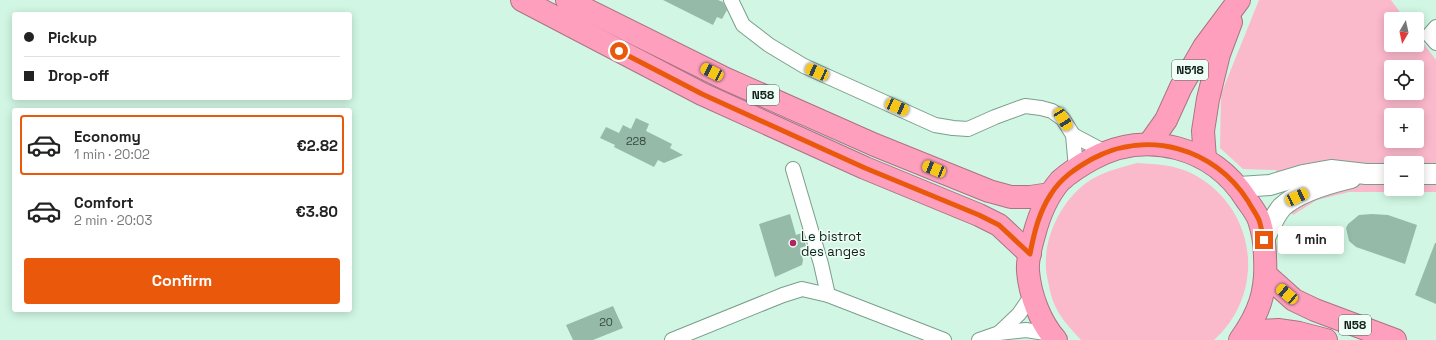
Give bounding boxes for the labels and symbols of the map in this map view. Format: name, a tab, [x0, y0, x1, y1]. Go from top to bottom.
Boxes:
north arrow	[1384, 12, 1424, 52]
route start	[610, 42, 628, 60]
road number: N518	[1172, 60, 1208, 80]
car	[699, 61, 725, 83]
car	[804, 62, 830, 82]
road number: N58	[747, 85, 779, 105]
car	[884, 97, 910, 117]
car	[1052, 106, 1074, 132]
house number: 228	[626, 134, 646, 148]
car	[921, 159, 947, 179]
car	[1284, 186, 1310, 208]
callout: 1 min	[1278, 226, 1344, 254]
place label: Le bistrot des anges	[801, 228, 866, 260]
route end	[1255, 231, 1273, 249]
marker: Le bistrot des anges	[788, 238, 798, 248]
car	[1274, 282, 1300, 306]
house number: 20	[599, 315, 613, 329]
road number: N58	[1339, 315, 1371, 335]

